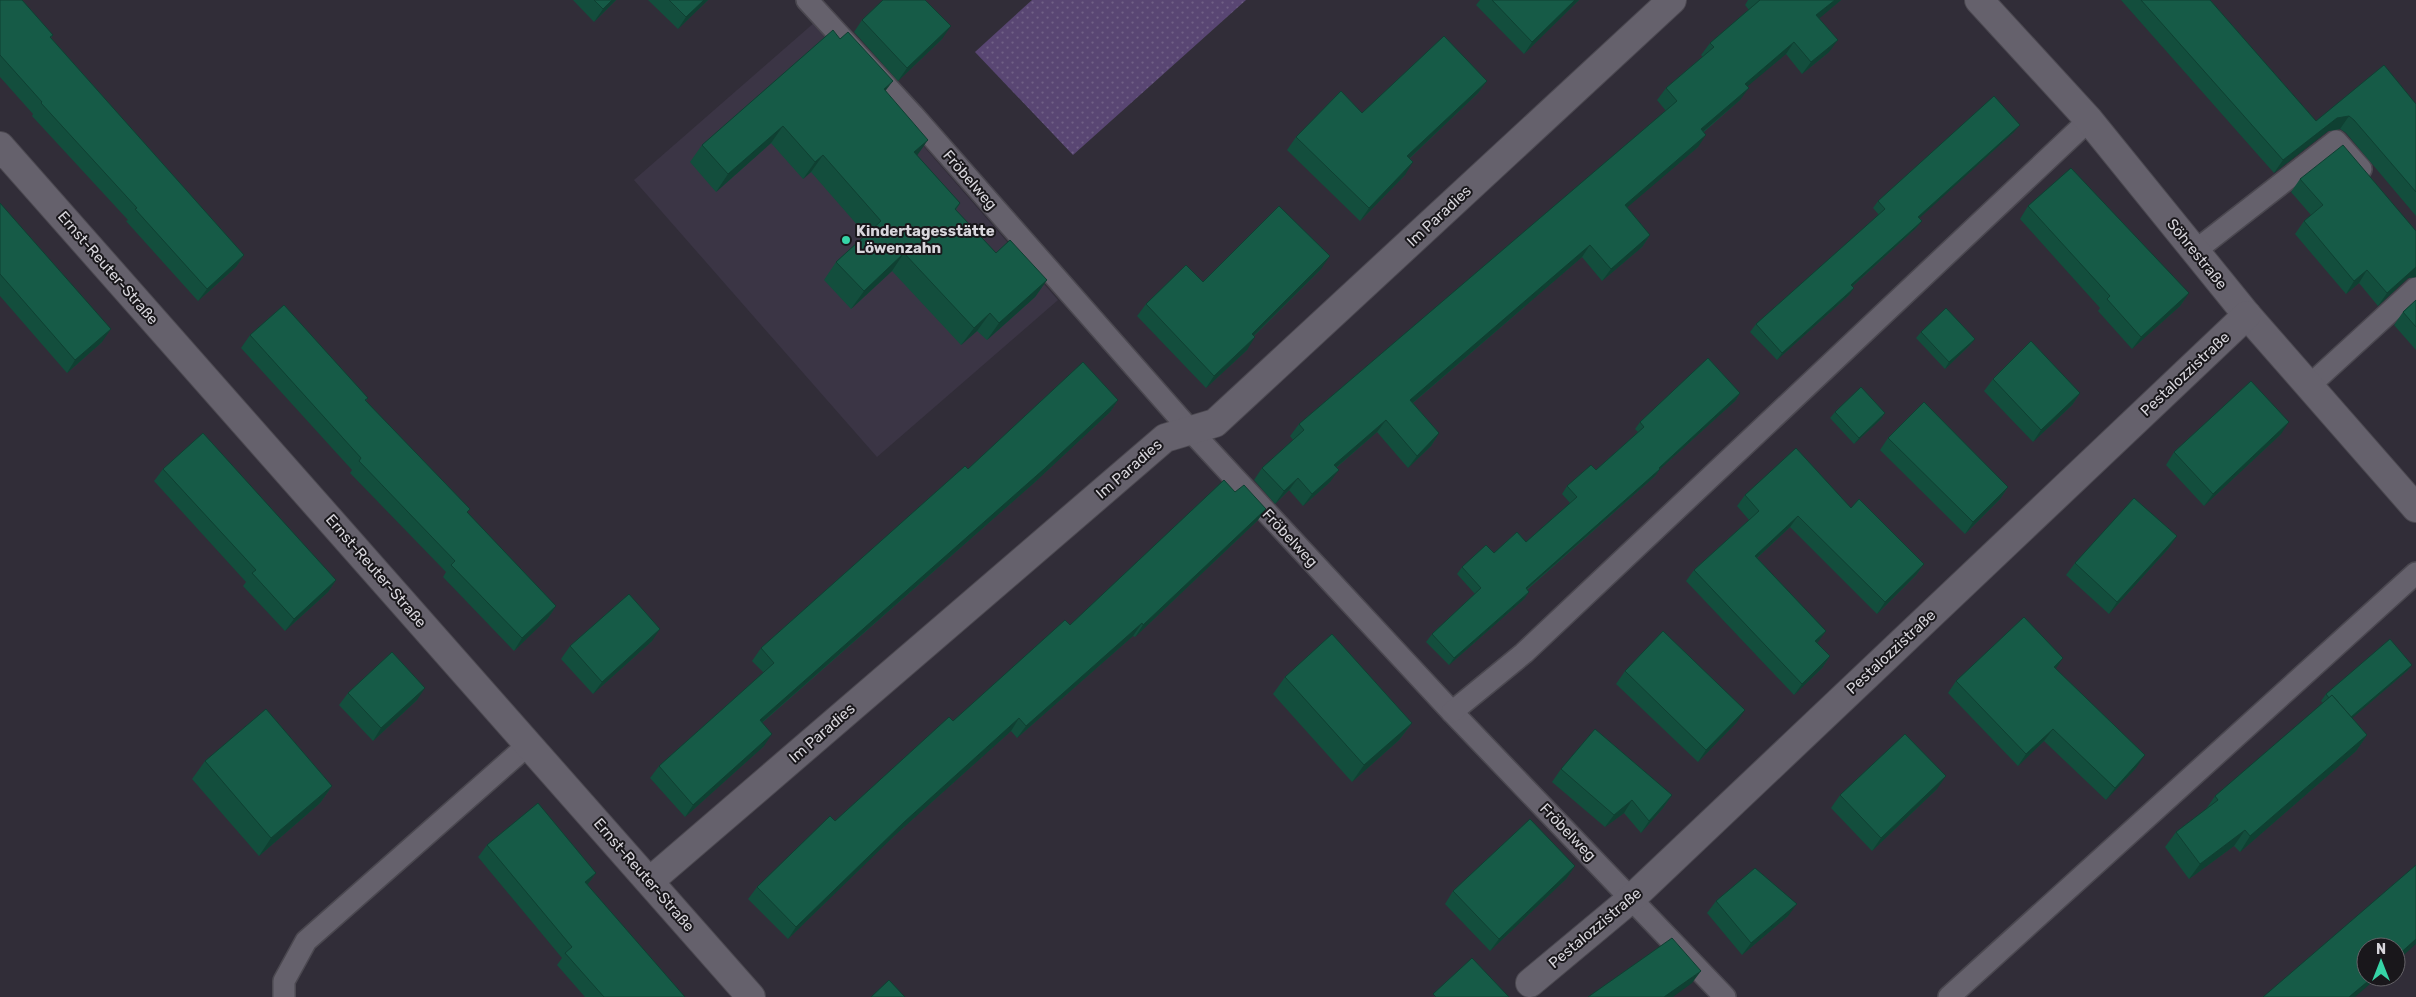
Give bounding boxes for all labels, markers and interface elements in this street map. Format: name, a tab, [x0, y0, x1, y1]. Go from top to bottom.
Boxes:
street label: Fröbelweg	[939, 147, 1001, 213]
street label: Im Paradies	[1403, 181, 1475, 250]
street label: Ernst-Reuter-Straße	[54, 208, 162, 328]
street label: Söhrestraße	[2163, 215, 2231, 293]
place label: Kindertagesstätte Löwenzahn	[856, 222, 995, 257]
marker: Kindertagesstätte Löwenzahn	[840, 234, 852, 246]
street label: Pestalozzistraße	[2137, 328, 2233, 420]
street label: Im Paradies	[1092, 435, 1166, 502]
street label: Fröbelweg	[1259, 505, 1321, 571]
street label: Ernst-Reuter-Straße	[322, 511, 430, 631]
street label: Pestalozzistraße	[1843, 606, 1939, 698]
street label: Im Paradies	[785, 699, 859, 766]
street label: Fröbelweg	[1536, 800, 1600, 864]
street label: Ernst-Reuter-Straße	[590, 815, 698, 935]
street label: Pestalozzistraße	[1545, 884, 1645, 972]
north arrow	[2356, 937, 2406, 987]
text: N	[2376, 941, 2386, 958]

